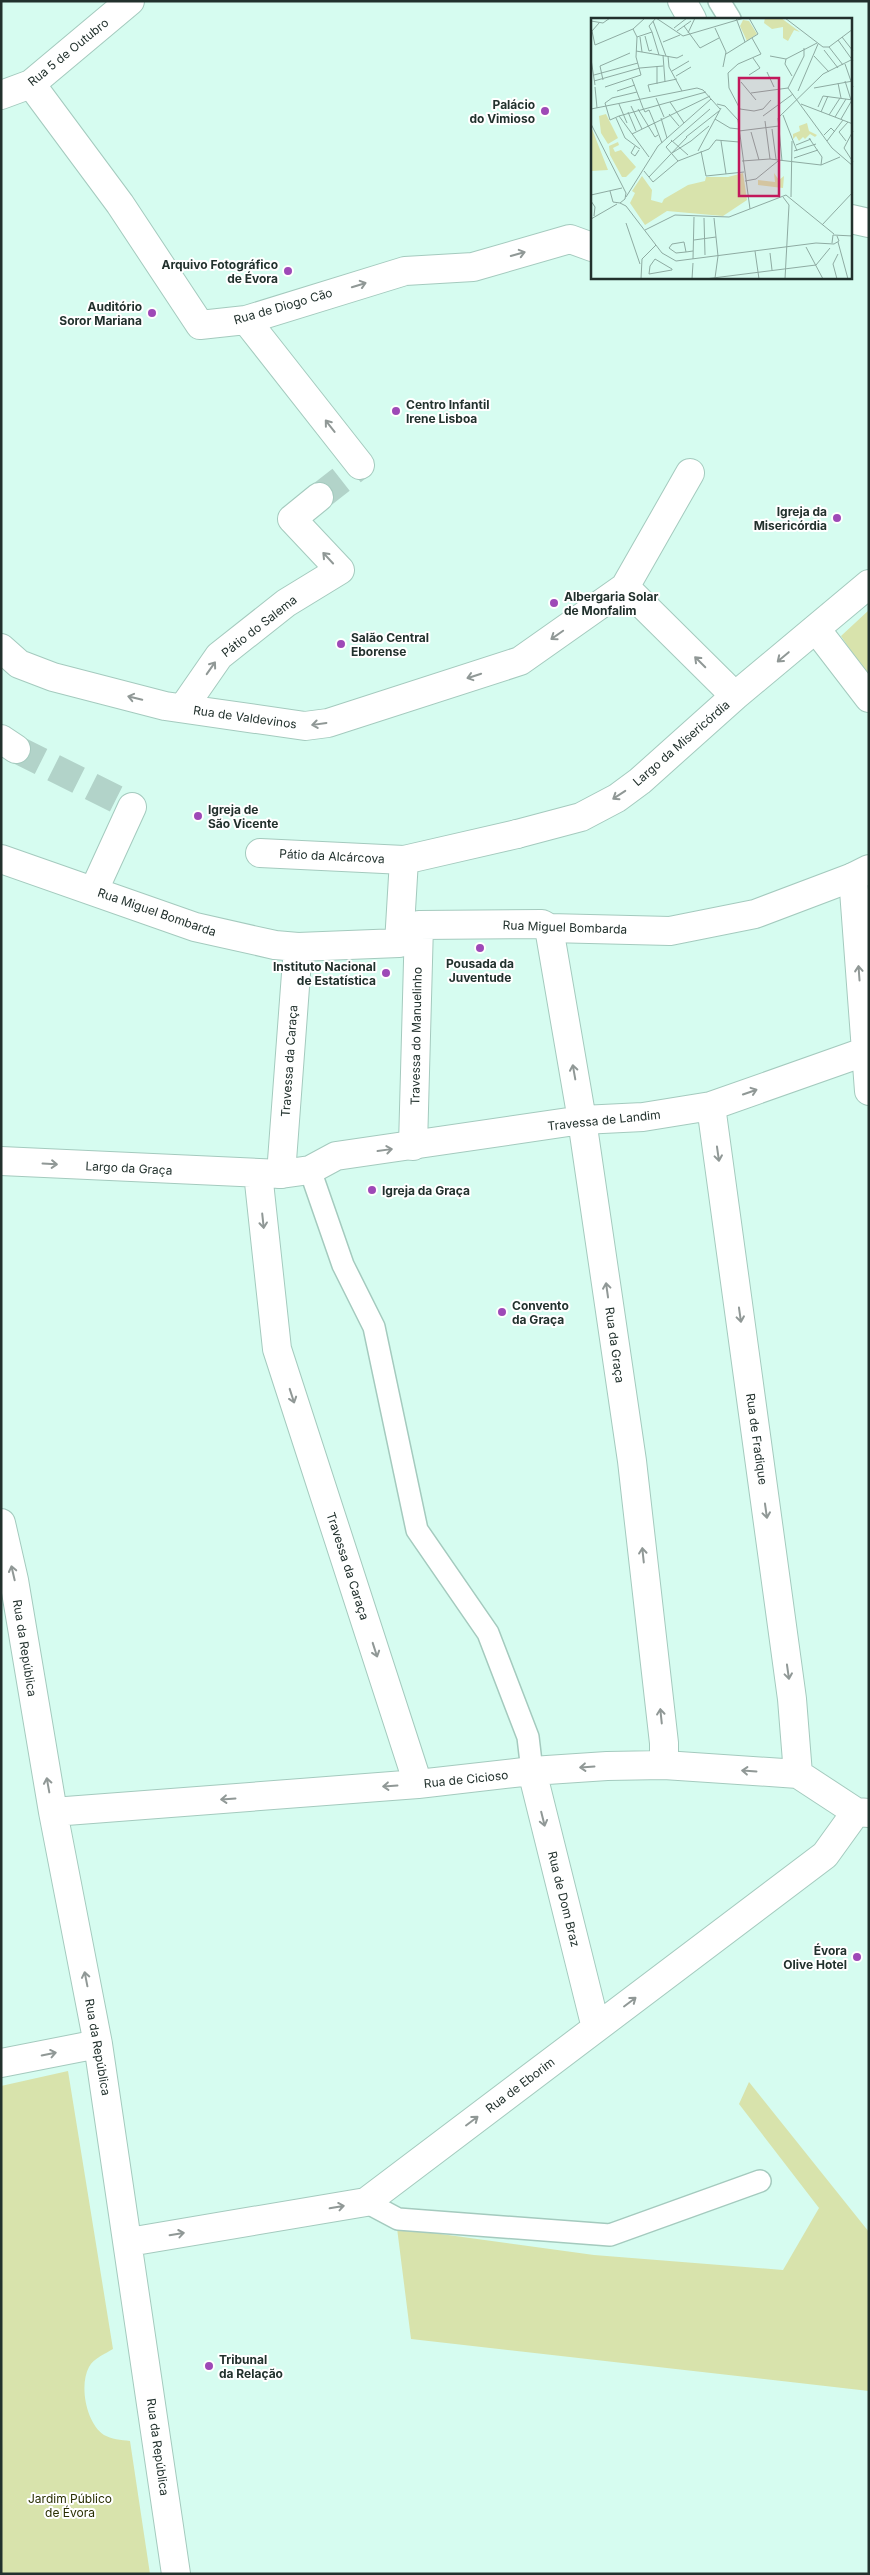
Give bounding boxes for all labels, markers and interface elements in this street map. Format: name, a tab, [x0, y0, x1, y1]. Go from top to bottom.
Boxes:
street label: Rua 5 de Outubro	[25, 15, 111, 89]
inset map	[591, 18, 852, 279]
place label: Palácio do Vimioso	[469, 97, 535, 126]
marker: Palácio do Vimioso	[539, 105, 551, 117]
one-way arrow	[509, 248, 525, 258]
place label: Arquivo Fotográfico de Évora	[161, 257, 278, 286]
marker: Arquivo Fotográfico de Évora	[282, 265, 294, 277]
one-way arrow	[351, 279, 367, 289]
street label: Rua de Diogo Cão	[232, 285, 334, 327]
place label: Auditório Soror Mariana	[59, 299, 142, 328]
marker: Auditório Soror Mariana	[146, 307, 158, 319]
place label: Centro Infantil Irene Lisboa	[406, 397, 489, 426]
marker: Centro Infantil Irene Lisboa	[390, 405, 402, 417]
one-way arrow	[325, 420, 336, 433]
place label: Igreja da Misericórdia	[754, 504, 827, 533]
marker: Igreja da Misericórdia	[831, 512, 843, 524]
one-way arrow	[322, 552, 334, 564]
place label: Albergaria Solar de Monfalim	[564, 589, 659, 618]
street label: Pátio do Salema	[218, 592, 300, 660]
marker: Albergaria Solar de Monfalim	[548, 597, 560, 609]
place label: Salão Central Eborense	[351, 630, 429, 659]
one-way arrow	[550, 630, 564, 640]
marker: Salão Central Eborense	[335, 638, 347, 650]
one-way arrow	[777, 651, 790, 662]
one-way arrow	[694, 656, 707, 668]
one-way arrow	[206, 662, 216, 676]
one-way arrow	[466, 671, 482, 681]
one-way arrow	[128, 693, 144, 702]
street label: Largo da Misericórdia	[630, 697, 732, 789]
street label: Rua de Valdevinos	[192, 702, 298, 732]
one-way arrow	[311, 720, 327, 730]
one-way arrow	[612, 790, 626, 801]
place label: Igreja de São Vicente	[208, 802, 278, 831]
marker: Igreja de São Vicente	[192, 810, 204, 822]
street label: Pátio da Alcárcova	[279, 846, 385, 866]
street label: Rua Miguel Bombarda	[96, 885, 218, 939]
street label: Rua Miguel Bombarda	[502, 917, 628, 937]
marker: Pousada da Juventude	[474, 942, 486, 954]
place label: Pousada da Juventude	[446, 956, 514, 985]
place label: Instituto Nacional de Estatística	[273, 959, 376, 988]
one-way arrow	[855, 965, 864, 981]
marker: Instituto Nacional de Estatística	[380, 967, 392, 979]
street label: Travessa do Manuelinho	[407, 967, 425, 1105]
street label: Travessa da Caraça	[278, 1004, 300, 1118]
one-way arrow	[568, 1064, 578, 1080]
one-way arrow	[742, 1087, 757, 1096]
street label: Travessa de Landim	[547, 1107, 661, 1133]
one-way arrow	[376, 1145, 392, 1155]
one-way arrow	[713, 1146, 723, 1162]
street label: Largo da Graça	[85, 1158, 173, 1178]
one-way arrow	[42, 1159, 58, 1168]
place label: Igreja da Graça	[382, 1183, 470, 1198]
marker: Igreja da Graça	[366, 1184, 378, 1196]
one-way arrow	[258, 1213, 268, 1229]
one-way arrow	[602, 1282, 612, 1298]
place label: Convento da Graça	[512, 1298, 569, 1327]
marker: Convento da Graça	[496, 1306, 508, 1318]
street label: Rua da Graça	[602, 1306, 628, 1384]
one-way arrow	[735, 1307, 745, 1323]
one-way arrow	[288, 1387, 297, 1403]
street label: Rua de Fradique	[743, 1392, 771, 1486]
one-way arrow	[762, 1502, 772, 1518]
street label: Travessa da Caraça	[324, 1510, 372, 1622]
one-way arrow	[638, 1547, 648, 1563]
one-way arrow	[8, 1566, 17, 1582]
street label: Rua da República	[10, 1598, 40, 1698]
one-way arrow	[371, 1642, 380, 1657]
one-way arrow	[783, 1663, 793, 1679]
one-way arrow	[656, 1709, 666, 1725]
one-way arrow	[579, 1762, 595, 1772]
one-way arrow	[742, 1766, 758, 1775]
street label: Rua de Cicioso	[423, 1767, 509, 1791]
one-way arrow	[43, 1778, 53, 1794]
one-way arrow	[383, 1781, 399, 1791]
one-way arrow	[221, 1794, 237, 1803]
one-way arrow	[539, 1810, 549, 1826]
street label: Rua de Dom Braz	[545, 1850, 583, 1948]
place label: Évora Olive Hotel	[783, 1943, 847, 1972]
marker: Évora Olive Hotel	[851, 1951, 863, 1963]
one-way arrow	[80, 1972, 90, 1988]
street label: Rua da República	[82, 1997, 114, 2097]
one-way arrow	[623, 1997, 636, 2008]
one-way arrow	[41, 2049, 57, 2058]
street label: Rua de Eborim	[483, 2054, 557, 2116]
one-way arrow	[465, 2116, 478, 2127]
one-way arrow	[329, 2202, 345, 2212]
one-way arrow	[169, 2229, 185, 2239]
place label: Tribunal da Relação	[219, 2352, 283, 2381]
marker: Tribunal da Relação	[203, 2360, 215, 2372]
street label: Rua da República	[144, 2397, 172, 2497]
park label: Jardim Público de Évora	[28, 2491, 112, 2520]

